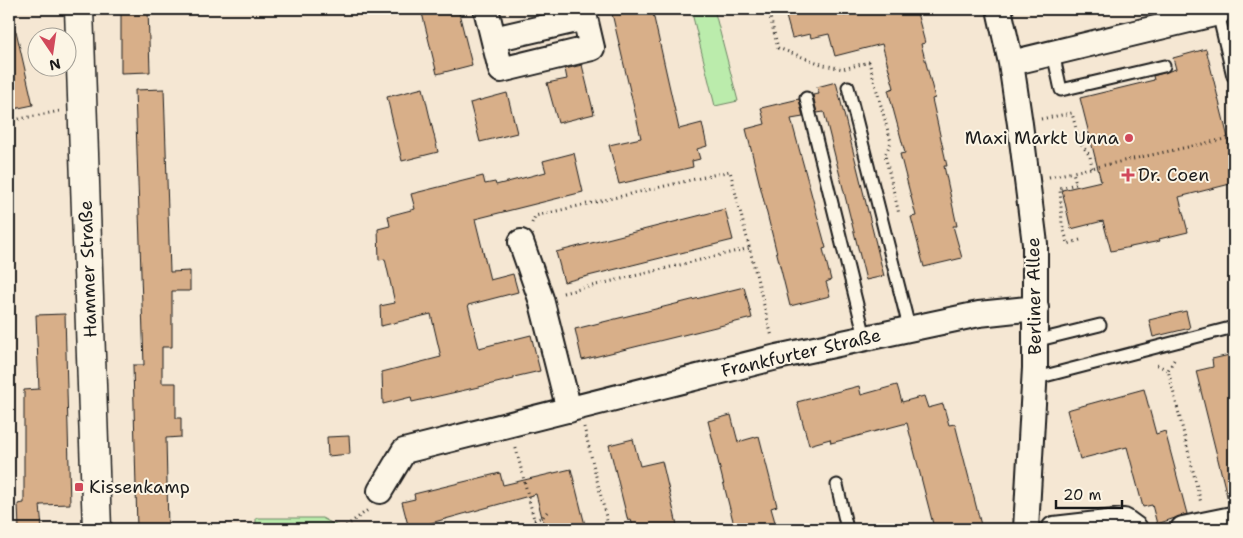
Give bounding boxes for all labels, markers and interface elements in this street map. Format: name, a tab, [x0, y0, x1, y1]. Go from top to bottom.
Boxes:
north arrow	[28, 28, 78, 78]
text: N	[47, 55, 62, 75]
place label: Maxi Markt Unna	[965, 126, 1119, 150]
marker: Maxi Markt Unna	[1123, 132, 1135, 144]
place label: Dr. Coen	[1138, 163, 1209, 187]
marker: Dr. Coen	[1122, 169, 1134, 181]
street label: Hammer Straße	[74, 200, 102, 338]
street label: Berliner Allee	[1021, 237, 1047, 355]
street label: Frankfurter Straße	[719, 323, 883, 383]
place label: Kissenkamp	[89, 475, 190, 499]
scale bar	[1056, 478, 1122, 510]
marker: Kissenkamp	[73, 481, 85, 493]
text: 20 m	[1063, 485, 1102, 505]

